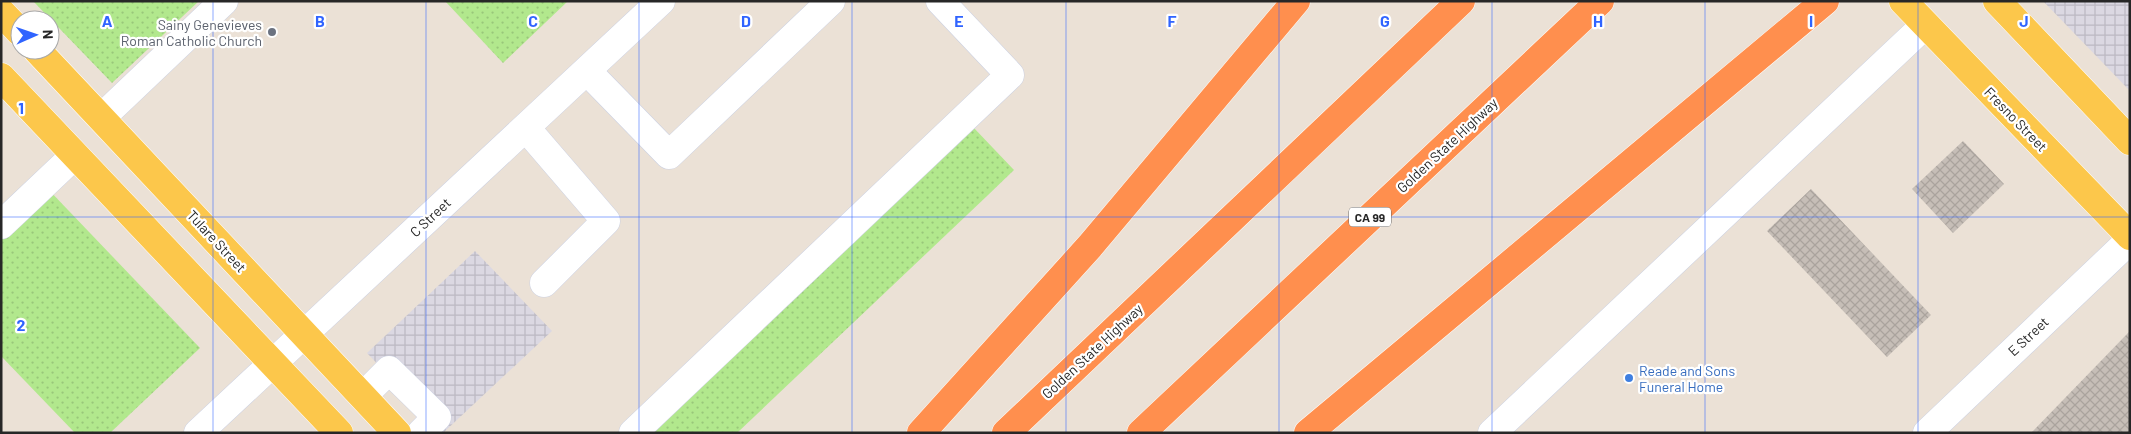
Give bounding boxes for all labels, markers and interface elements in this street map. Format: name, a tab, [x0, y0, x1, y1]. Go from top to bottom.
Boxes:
north arrow	[10, 10, 60, 60]
text: A	[102, 11, 113, 30]
text: B	[315, 11, 325, 30]
text: C	[528, 11, 538, 30]
text: D	[741, 11, 751, 30]
text: E	[954, 11, 964, 30]
text: F	[1168, 11, 1177, 30]
text: G	[1380, 11, 1390, 30]
text: H	[1593, 11, 1603, 30]
text: I	[1809, 11, 1813, 30]
text: J	[2019, 11, 2029, 30]
place label: Sainy Genevieves Roman Catholic Church	[121, 16, 262, 49]
marker: Sainy Genevieves Roman Catholic Church	[266, 26, 278, 38]
text: N	[40, 30, 57, 39]
street label: Fresno Street	[1981, 83, 2051, 155]
street label: Golden State Highway	[1393, 94, 1501, 196]
text: 1	[18, 98, 24, 117]
street label: C Street	[406, 194, 454, 240]
street label: Tulare Street	[184, 206, 250, 276]
road number: CA 99	[1349, 208, 1391, 226]
street label: Golden State Highway	[1038, 300, 1146, 402]
street label: E Street	[2004, 313, 2052, 359]
text: 2	[17, 315, 26, 334]
place label: Reade and Sons Funeral Home	[1639, 362, 1735, 395]
marker: Reade and Sons Funeral Home	[1623, 372, 1635, 384]

